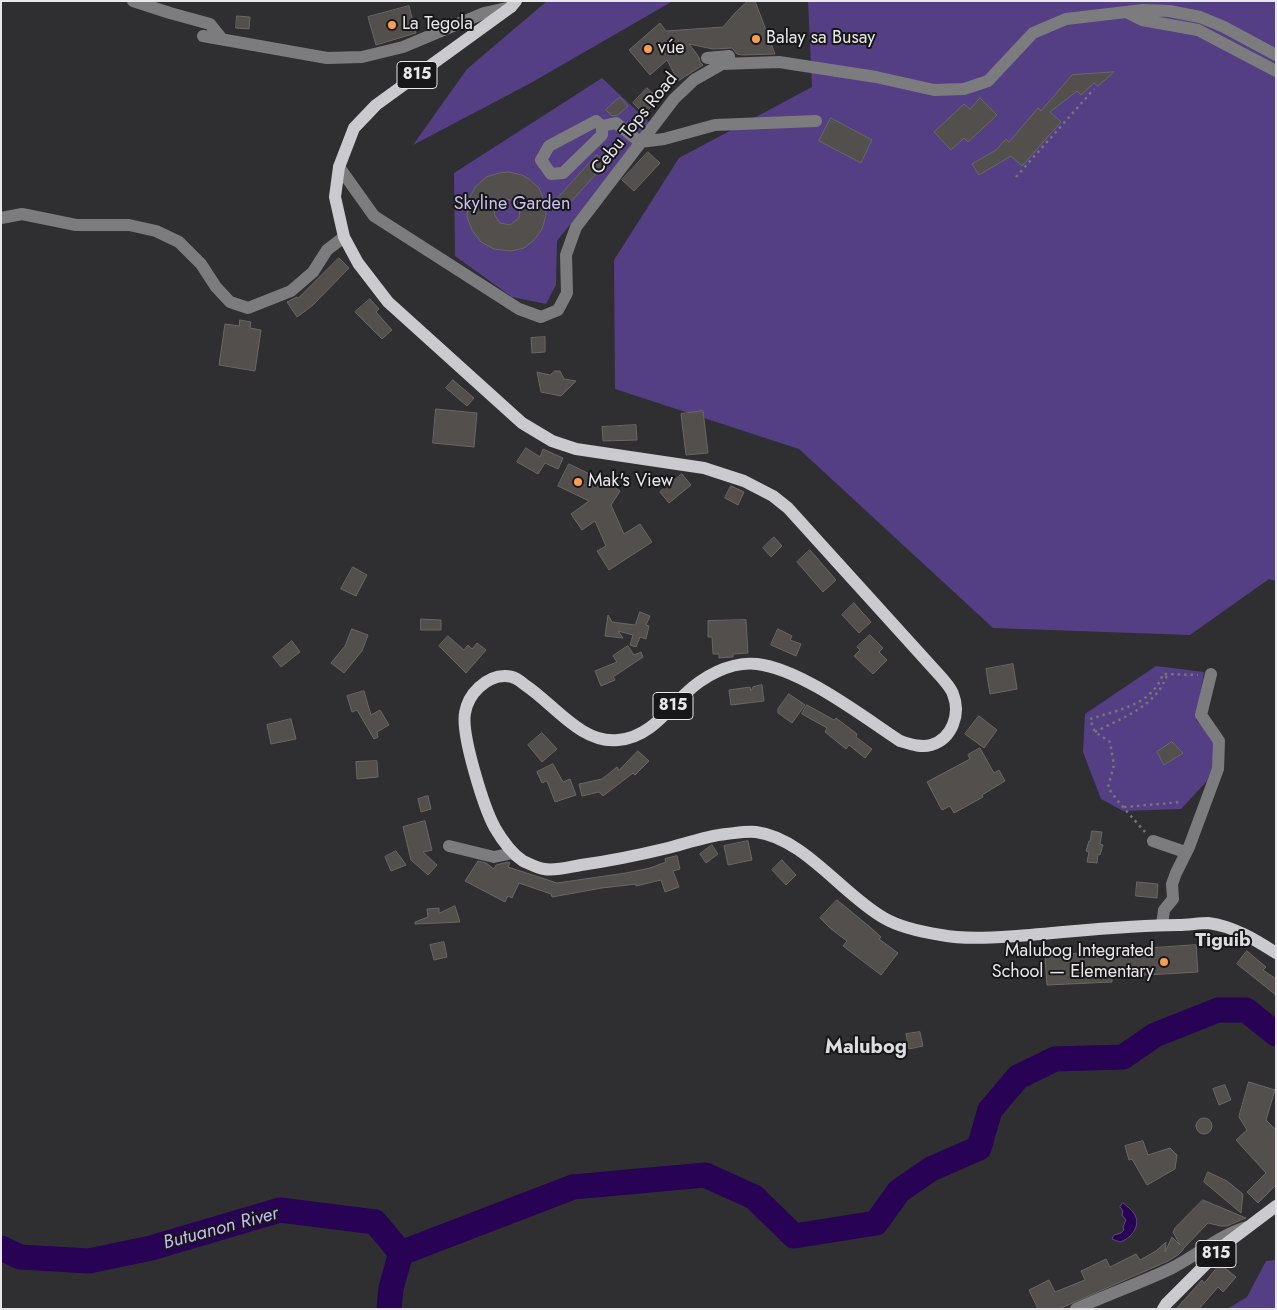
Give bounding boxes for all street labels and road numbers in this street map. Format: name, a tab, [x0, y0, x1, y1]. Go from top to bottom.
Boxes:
road number: 815	[397, 62, 437, 88]
street label: Cebu Tops Road	[587, 69, 683, 179]
road number: 815	[653, 692, 693, 719]
road number: 815	[1196, 1240, 1236, 1268]

